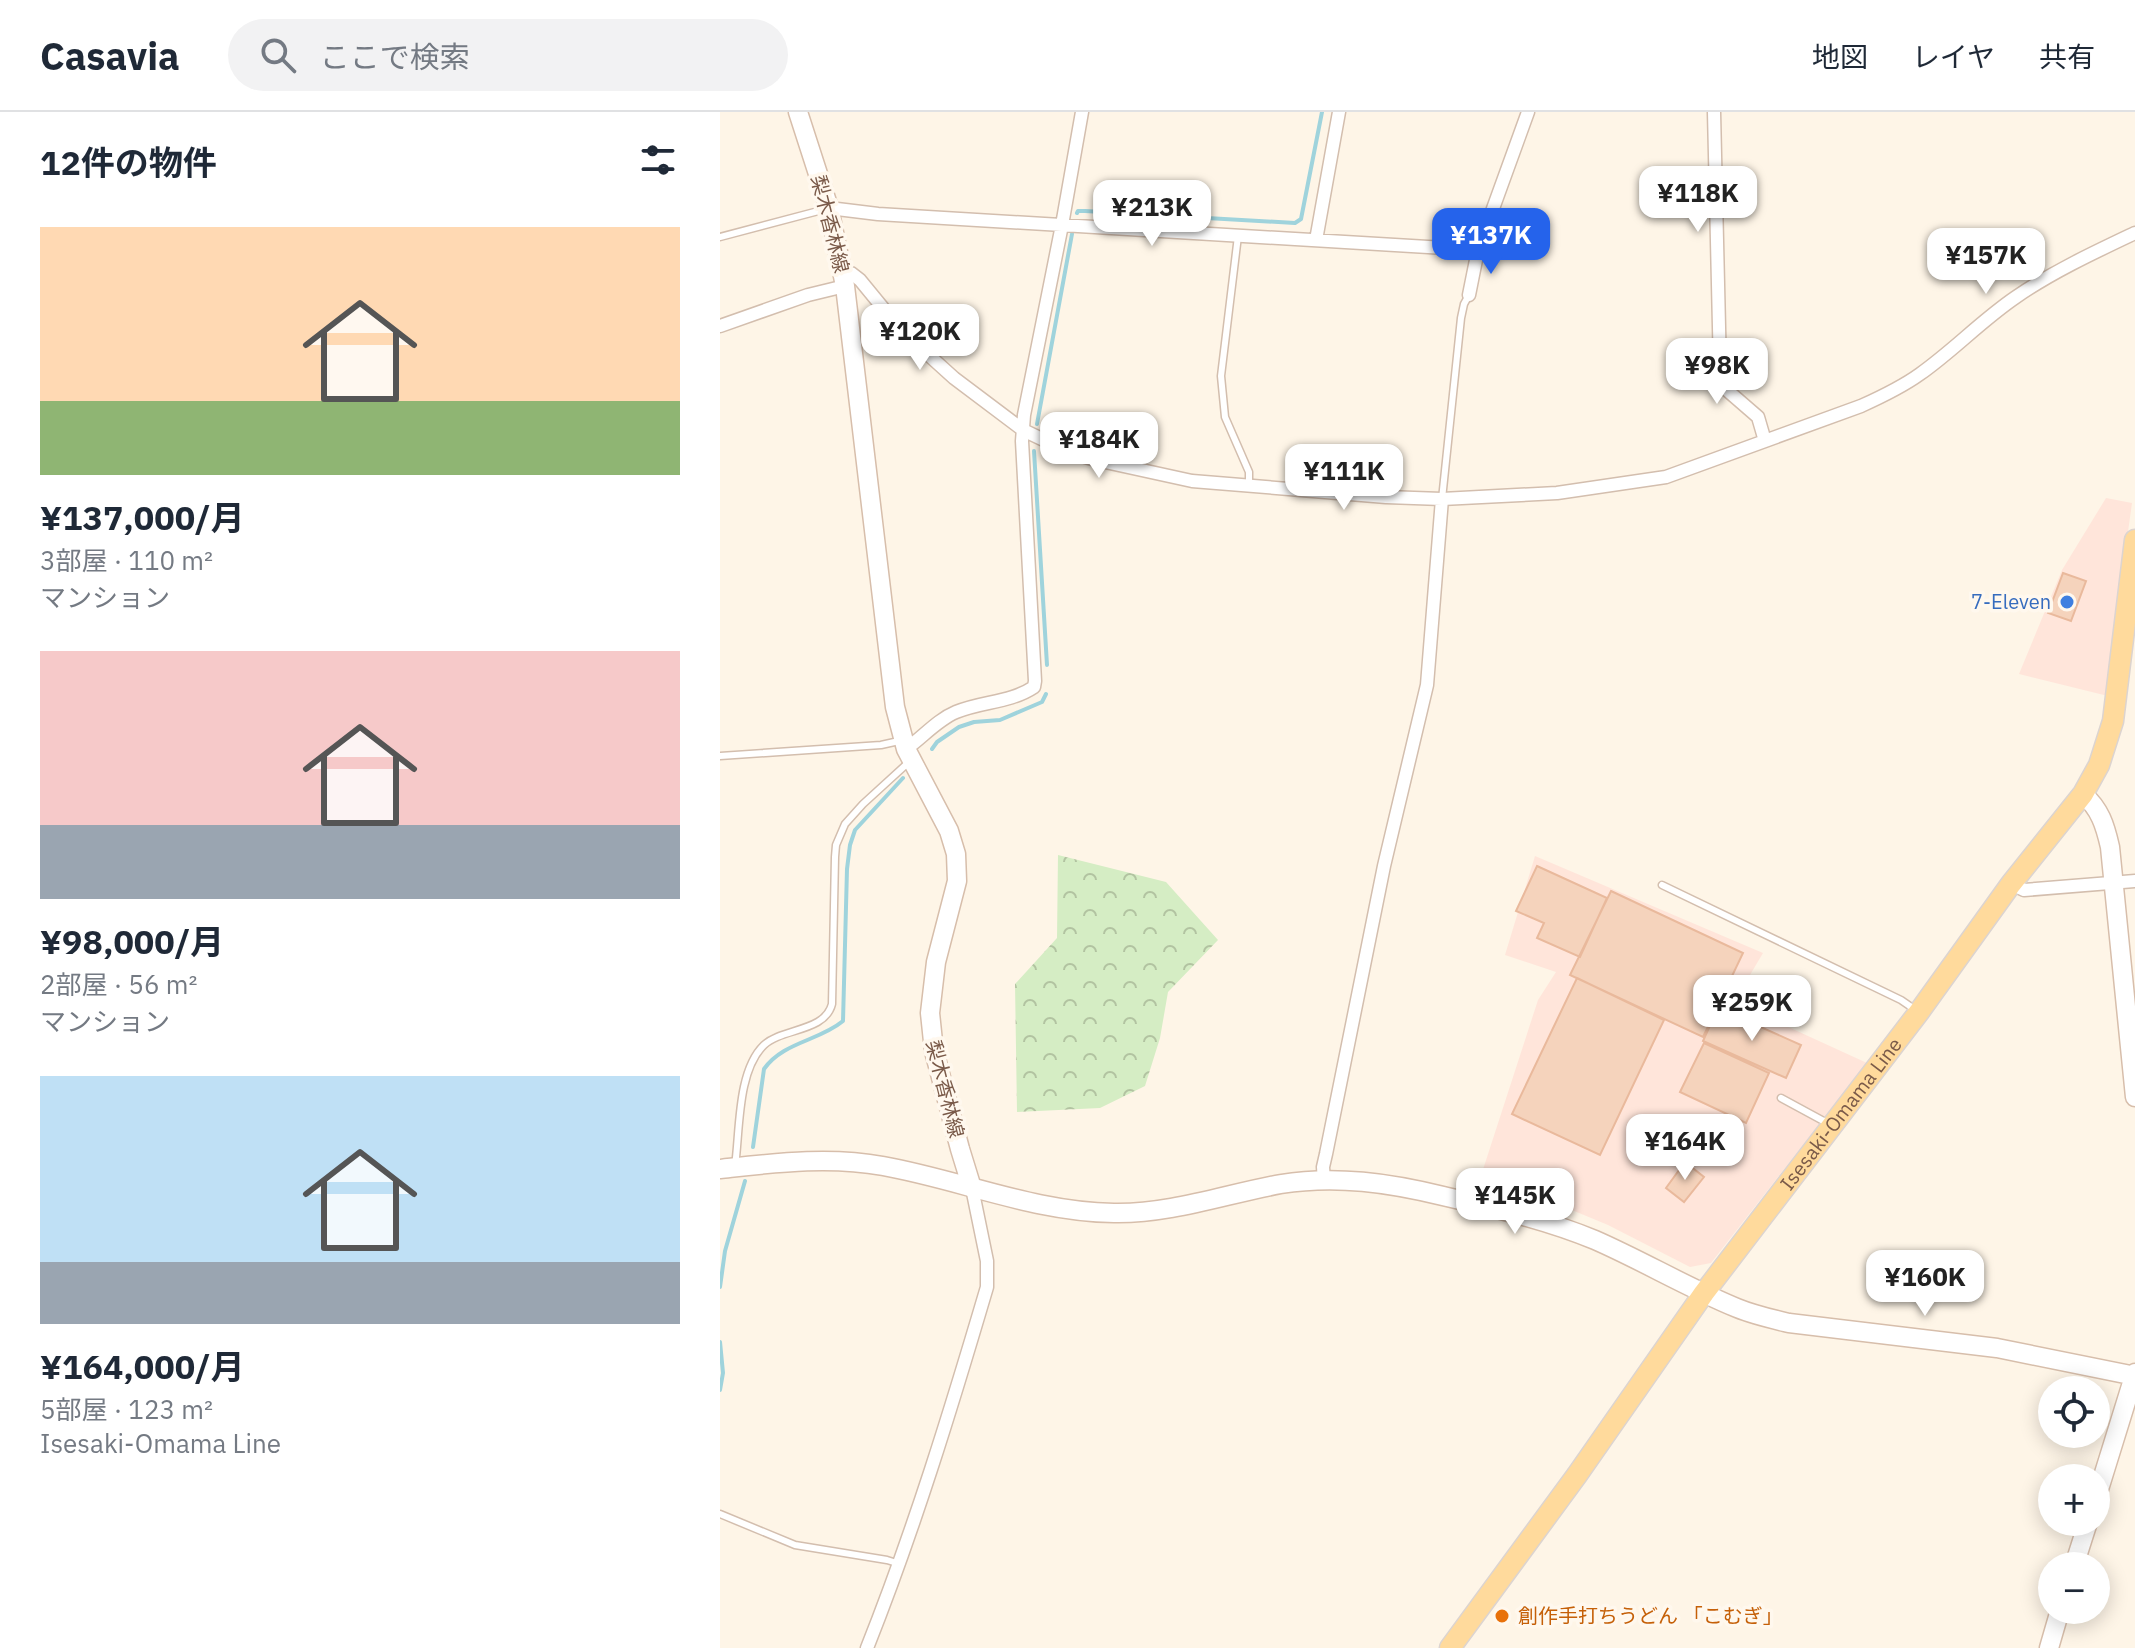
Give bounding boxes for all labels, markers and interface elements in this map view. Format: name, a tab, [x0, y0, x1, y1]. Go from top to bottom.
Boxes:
search box	[228, 19, 788, 91]
text: Casavia	[40, 31, 180, 80]
icon: search	[256, 33, 300, 77]
text: ここで検索	[320, 37, 470, 76]
text: 地図	[1812, 38, 1868, 75]
text: レイヤ	[1912, 38, 1995, 75]
text: 共有	[2039, 38, 2095, 75]
icon: filters	[636, 138, 680, 182]
text: 12件の物件	[40, 140, 217, 184]
pin: ¥118K	[1642, 166, 1754, 234]
street label: 梨木香林線	[805, 172, 856, 276]
text: ¥118K	[1657, 175, 1739, 209]
pin: ¥213K	[1096, 180, 1208, 248]
text: ¥213K	[1111, 189, 1193, 223]
pin: ¥137K	[1435, 208, 1547, 276]
text: ¥137K	[1450, 217, 1532, 251]
pin: ¥157K	[1930, 228, 2042, 296]
text: ¥157K	[1945, 237, 2027, 271]
icon: home	[288, 279, 432, 423]
pin: ¥120K	[864, 304, 976, 372]
text: ¥120K	[879, 313, 961, 347]
pin: ¥98K	[1670, 338, 1764, 406]
text: ¥98K	[1684, 347, 1750, 381]
pin: ¥184K	[1043, 412, 1155, 480]
text: ¥184K	[1058, 421, 1140, 455]
pin: ¥111K	[1288, 444, 1400, 512]
text: ¥111K	[1303, 453, 1385, 487]
text: ¥137,000/月	[40, 495, 245, 539]
text: 3部屋 · 110 m²	[40, 543, 213, 577]
text: マンション	[40, 580, 170, 614]
place label: 7-Eleven	[1971, 588, 2051, 615]
marker: 7-Eleven	[2058, 593, 2076, 611]
icon: home	[288, 703, 432, 847]
text: ¥98,000/月	[40, 919, 224, 963]
text: 2部屋 · 56 m²	[40, 967, 197, 1001]
pin: ¥259K	[1696, 975, 1808, 1043]
text: ¥259K	[1711, 984, 1793, 1018]
text: マンション	[40, 1004, 170, 1038]
street label: Isesaki-Omama Line	[1773, 1032, 1908, 1196]
street label: 梨木香林線	[920, 1037, 971, 1141]
pin: ¥164K	[1629, 1114, 1741, 1182]
text: ¥164K	[1644, 1123, 1726, 1157]
icon: home	[288, 1128, 432, 1272]
pin: ¥145K	[1459, 1168, 1571, 1236]
text: ¥145K	[1474, 1177, 1556, 1211]
pin: ¥160K	[1869, 1250, 1981, 1318]
text: ¥160K	[1884, 1259, 1966, 1293]
text: ¥164,000/月	[40, 1344, 245, 1388]
map controls	[2038, 1376, 2110, 1624]
button: locate	[2038, 1376, 2110, 1448]
text: 5部屋 · 123 m²	[40, 1392, 213, 1426]
text: Isesaki-Omama Line	[40, 1426, 281, 1460]
button: +	[2038, 1464, 2110, 1536]
button: −	[2038, 1552, 2110, 1624]
place label: 創作手打ちうどん 「こむぎ」	[1518, 1602, 1783, 1629]
marker: 創作手打ちうどん 「こむぎ」	[1493, 1607, 1511, 1625]

